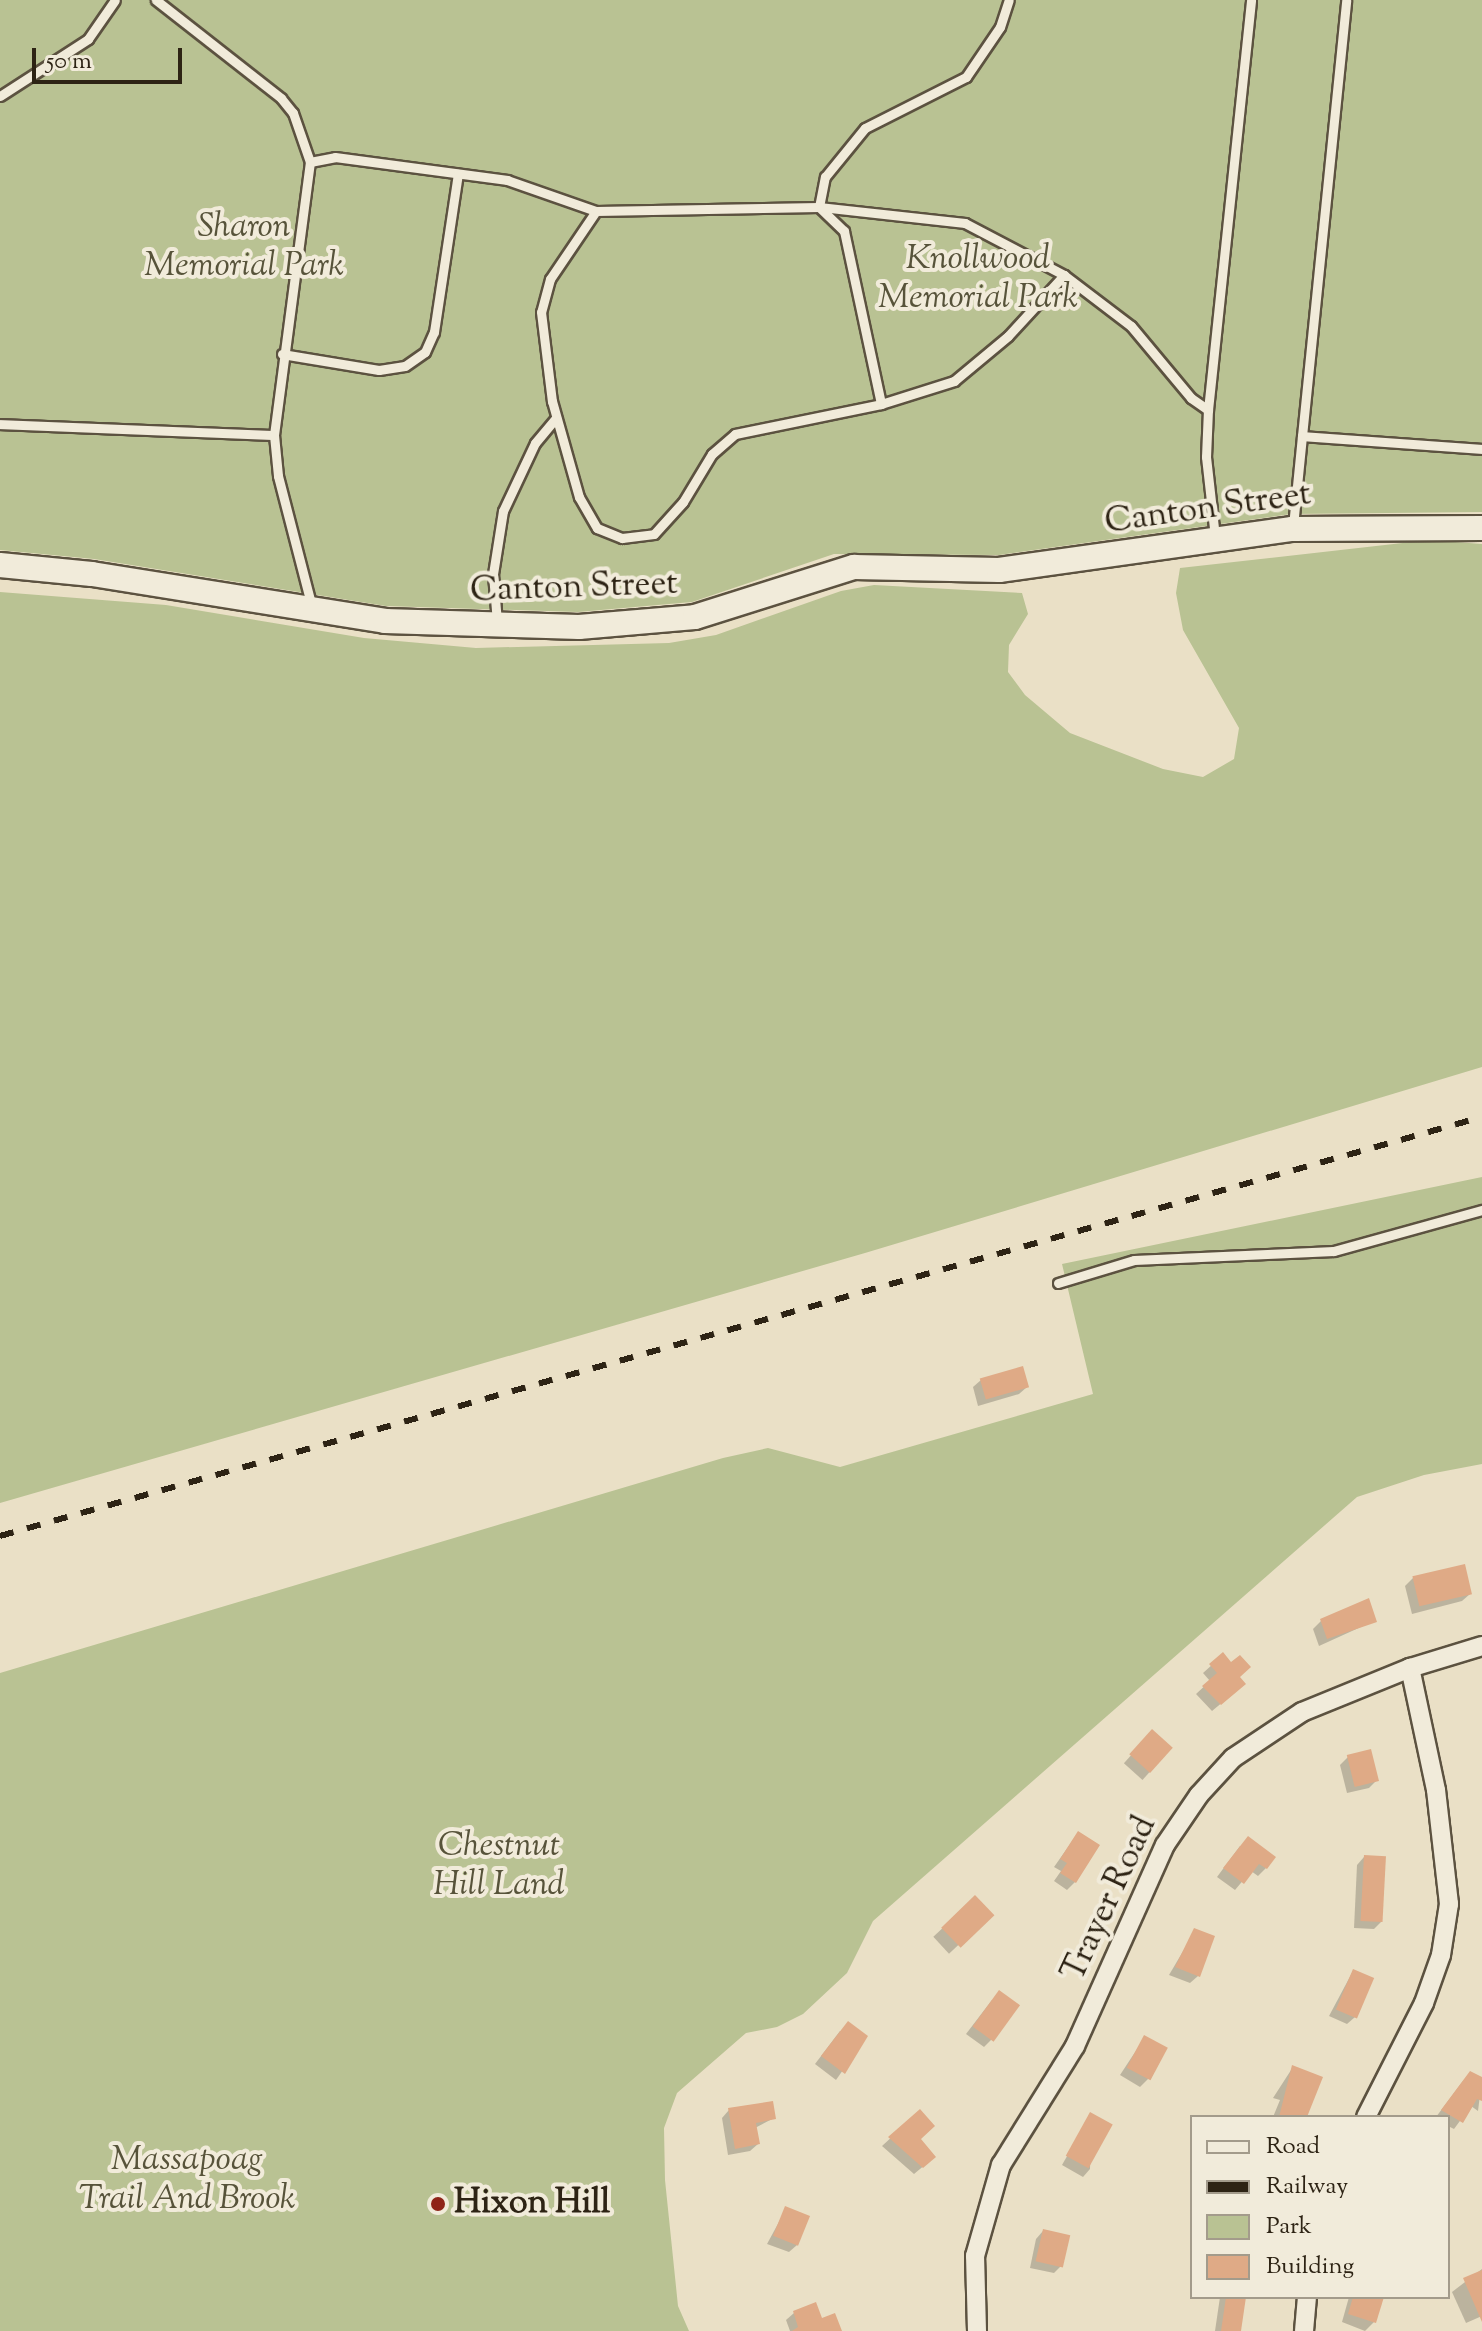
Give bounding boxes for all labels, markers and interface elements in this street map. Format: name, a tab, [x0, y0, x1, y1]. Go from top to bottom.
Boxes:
scale bar	[36, 32, 186, 82]
text: 50 m	[46, 45, 92, 79]
park label: Sharon Memorial Park	[144, 207, 344, 286]
park label: Knollwood Memorial Park	[878, 239, 1078, 318]
street label: Canton Street	[1102, 474, 1314, 544]
street label: Canton Street	[469, 564, 679, 612]
street label: Trayer Road	[1054, 1810, 1166, 1988]
park label: Chestnut Hill Land	[433, 1826, 565, 1906]
legend	[1190, 2115, 1450, 2299]
text: Road	[1266, 2130, 1320, 2164]
park label: Massapoag Trail And Brook	[79, 2140, 295, 2220]
text: Railway	[1266, 2170, 1348, 2204]
place label: Hixon Hill	[454, 2184, 610, 2224]
marker: Hixon Hill	[429, 2195, 447, 2213]
text: Park	[1266, 2210, 1312, 2244]
text: Building	[1266, 2250, 1354, 2284]

